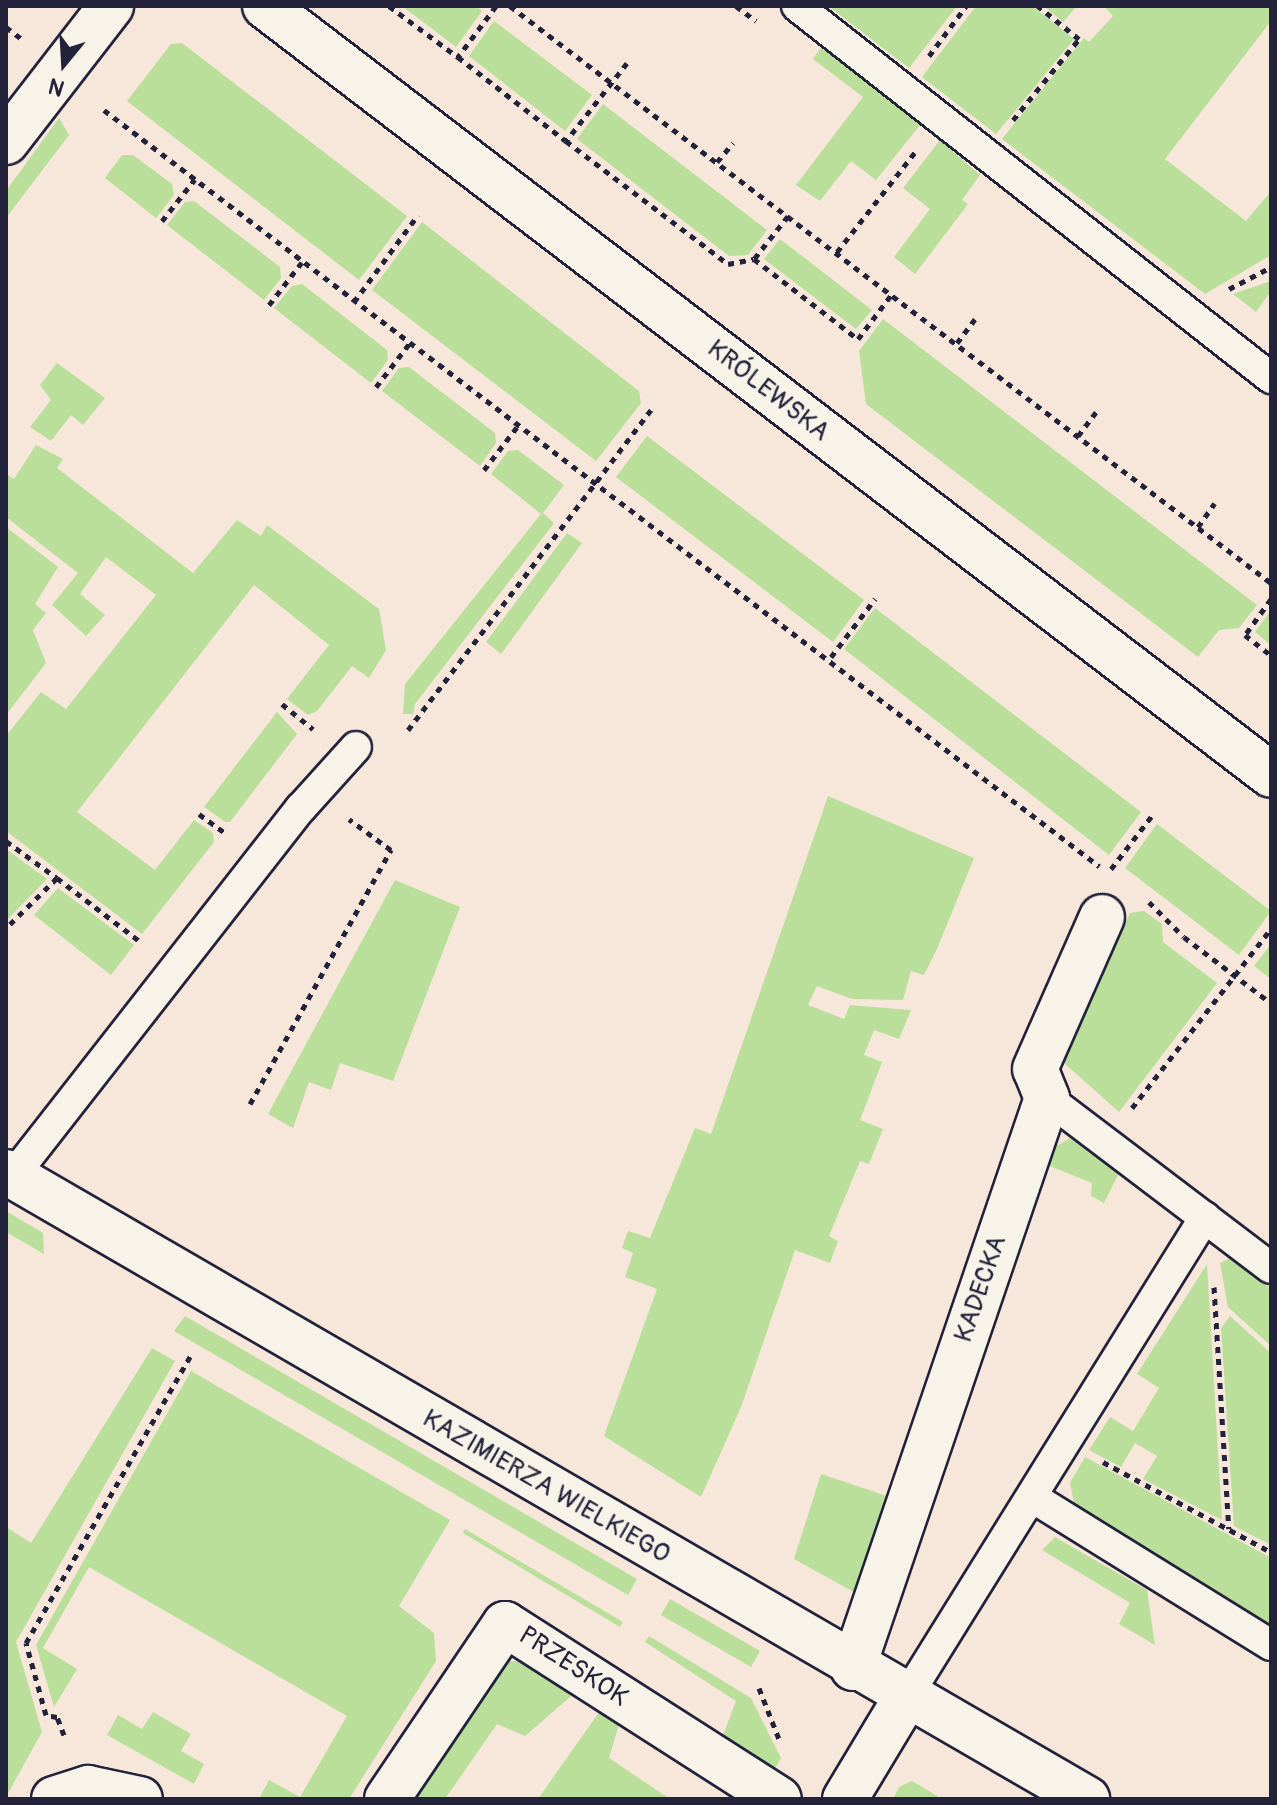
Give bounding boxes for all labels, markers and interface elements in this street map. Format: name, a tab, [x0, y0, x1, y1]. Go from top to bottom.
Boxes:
north arrow	[24, 24, 104, 104]
text: N	[45, 71, 68, 102]
street label: KRÓLEWSKA	[701, 334, 835, 448]
street label: KADECKA	[948, 1231, 1014, 1347]
street label: KAZIMIERZA WIELKIEGO	[417, 1403, 675, 1571]
street label: PRZESKOK	[513, 1620, 633, 1714]

